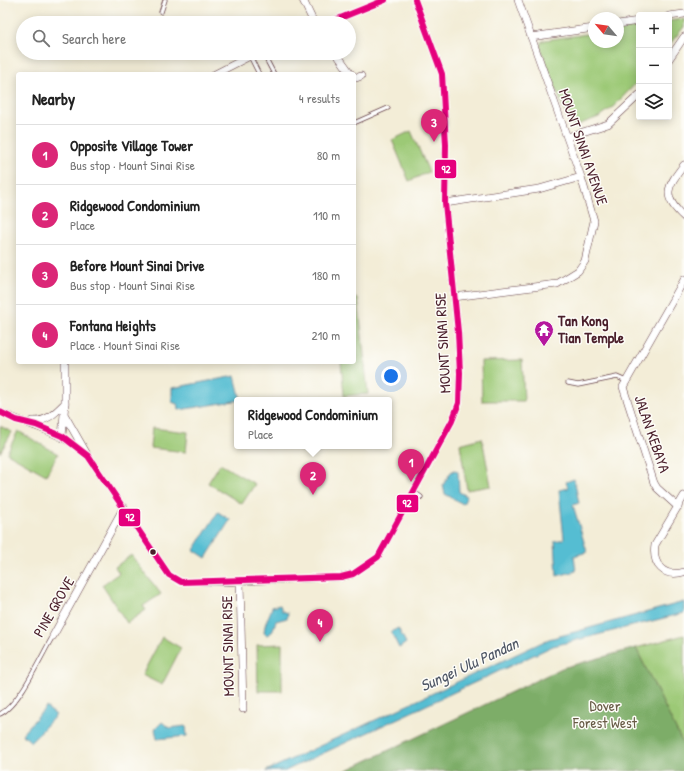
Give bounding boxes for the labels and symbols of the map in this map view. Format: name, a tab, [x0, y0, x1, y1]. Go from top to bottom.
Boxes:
north arrow	[588, 12, 624, 48]
street label: MOUNT SINAI AVENUE	[554, 86, 613, 208]
pin: 3	[421, 109, 447, 142]
line badge: 92	[434, 159, 457, 179]
text: 92	[441, 162, 451, 176]
street label: MOUNT SINAI RISE	[429, 292, 456, 394]
place label: Tan Kong Tian Temple	[557, 310, 624, 349]
temple icon: Tan Kong Tian Temple	[533, 319, 555, 347]
your location	[381, 366, 401, 386]
street label: JALAN KEBAYA	[629, 392, 676, 476]
pin: 1	[398, 449, 424, 482]
pin: 2	[300, 462, 326, 495]
line badge: 92	[396, 494, 419, 513]
text: 92	[402, 496, 412, 510]
line badge: 92	[118, 508, 141, 527]
text: 92	[125, 510, 135, 524]
unlabelled marker	[148, 547, 158, 557]
street label: PINE GROVE	[28, 573, 79, 641]
street label: MOUNT SINAI RISE	[216, 595, 239, 696]
pin: 4	[307, 609, 333, 642]
water label: Sungei Ulu Pandan	[416, 631, 523, 696]
park label: Dover Forest West	[572, 695, 638, 733]

